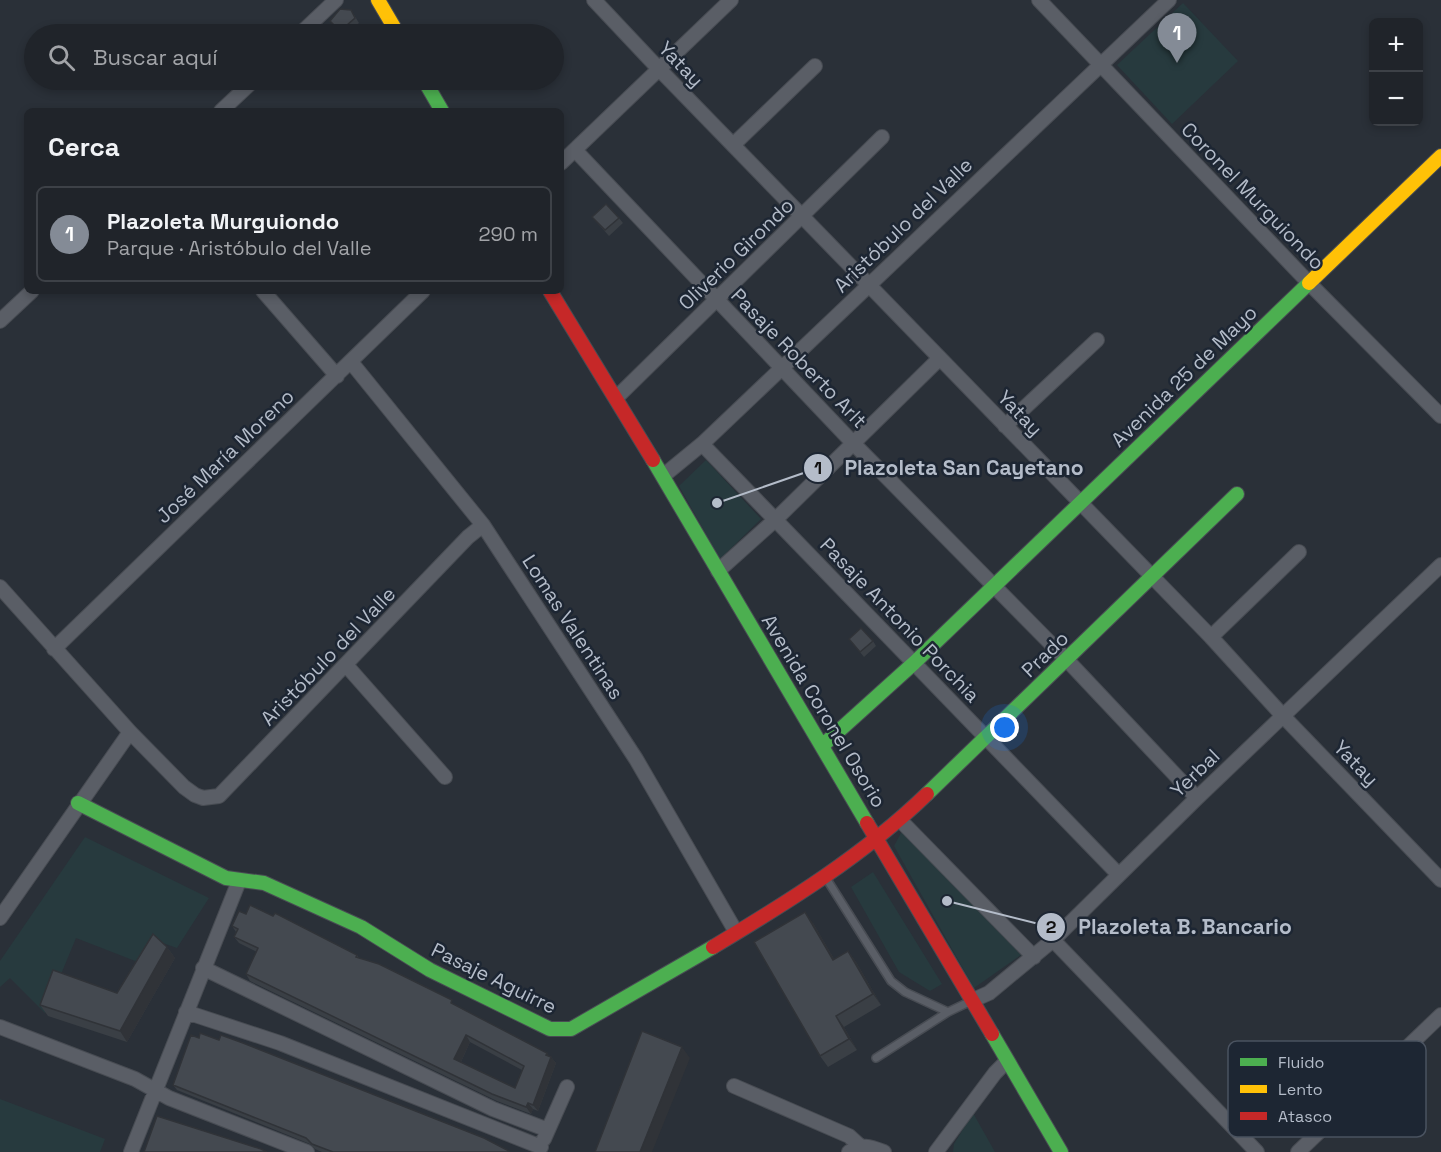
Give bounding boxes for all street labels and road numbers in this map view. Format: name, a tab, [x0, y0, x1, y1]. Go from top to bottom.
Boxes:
street label: Yatay	[653, 36, 709, 92]
street label: Coronel Murguiondo	[1176, 117, 1330, 275]
street label: Aristóbulo del Valle	[828, 152, 978, 298]
street label: Oliverio Girondo	[673, 192, 799, 316]
street label: Pasaje Roberto Arlt	[726, 283, 872, 433]
street label: Avenida 25 de Mayo	[1105, 300, 1263, 452]
street label: José María Moreno	[150, 383, 300, 529]
street label: Yatay	[992, 385, 1048, 441]
street label: Pasaje Antonio Porchia	[815, 532, 985, 708]
street label: Lomas Valentinas	[516, 550, 630, 704]
street label: Aristóbulo del Valle	[255, 581, 401, 731]
street label: Avenida Coronel Osorio	[756, 610, 892, 812]
street label: Prado	[1016, 625, 1074, 683]
street label: Yatay	[1328, 735, 1384, 791]
street label: Yerbal	[1165, 743, 1225, 803]
street label: Pasaje Aguirre	[427, 937, 561, 1019]

